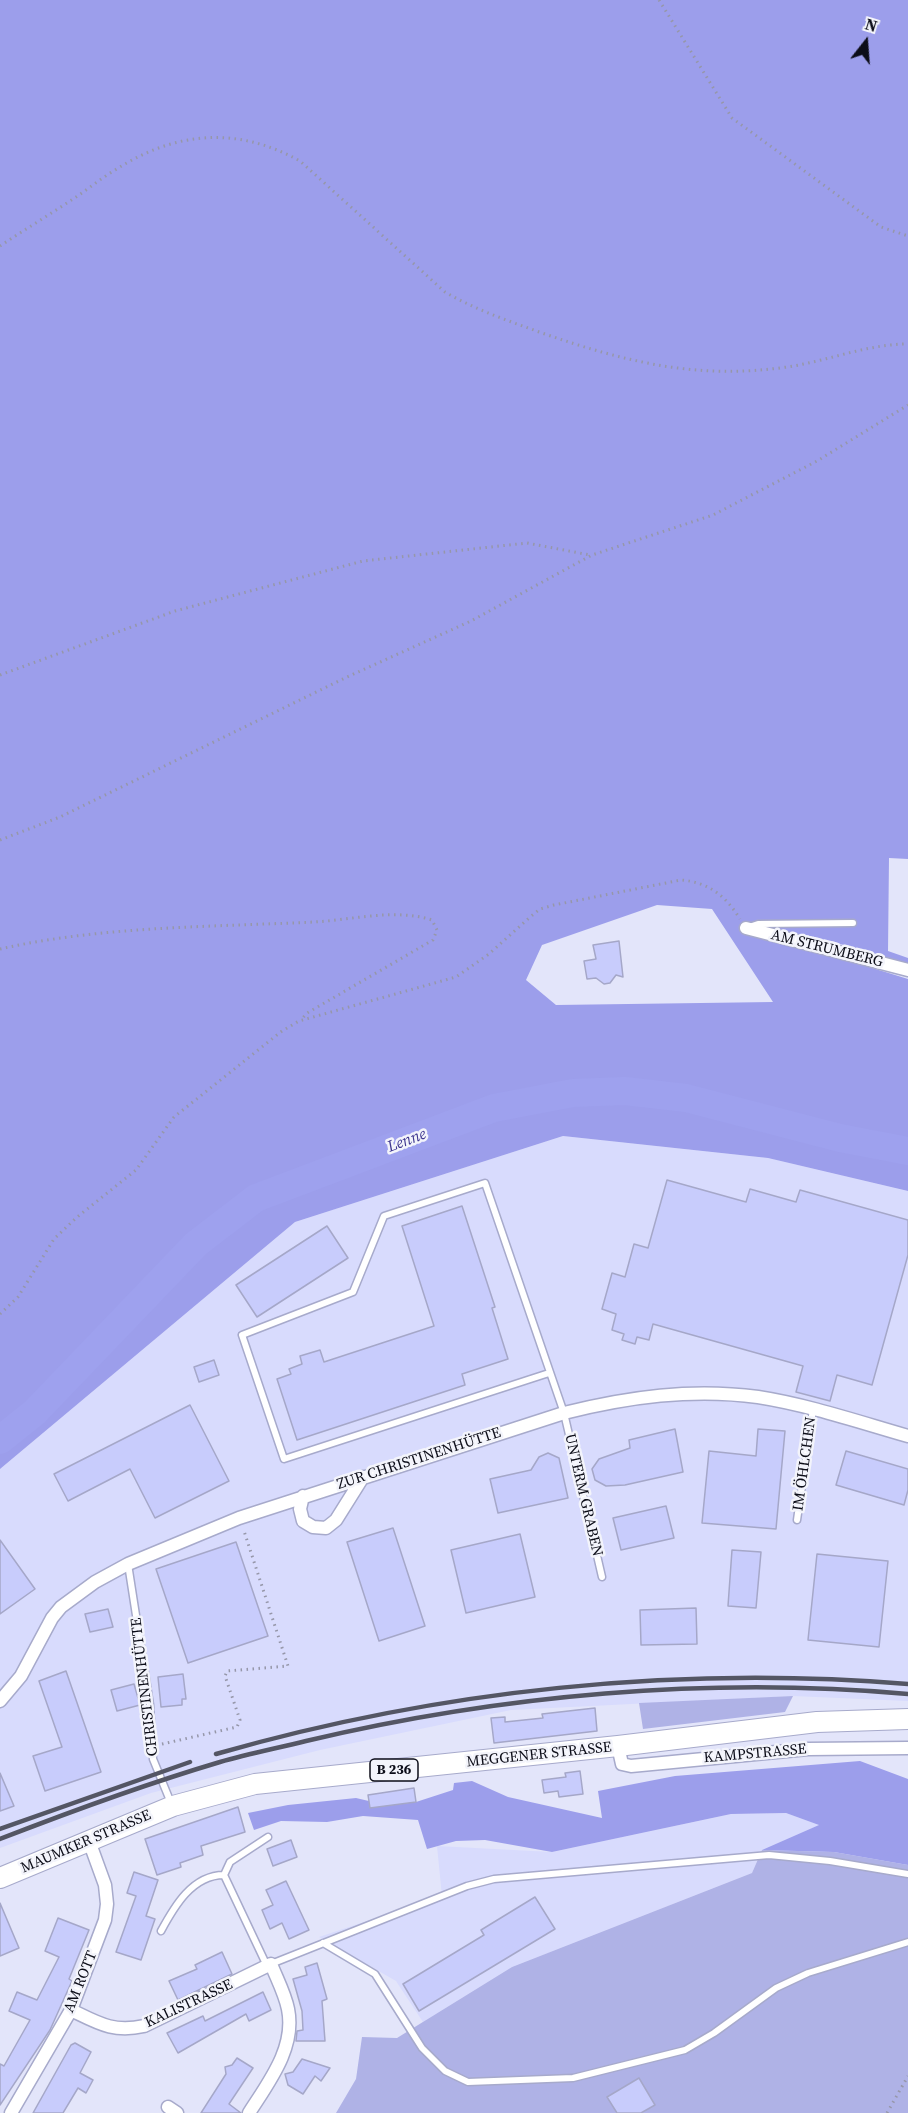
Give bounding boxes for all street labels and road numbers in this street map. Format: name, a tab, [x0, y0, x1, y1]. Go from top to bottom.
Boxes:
street label: AM STRUMBERG	[769, 926, 885, 972]
street label: IM ÖHLCHEN	[790, 1416, 820, 1512]
street label: ZUR CHRISTINENHÜTTE	[335, 1424, 503, 1494]
street label: UNTERM GRABEN	[560, 1432, 606, 1558]
street label: CHRISTINENHÜTTE	[128, 1617, 162, 1757]
street label: MEGGENER STRASSE	[466, 1738, 612, 1772]
street label: KAMPSTRASSE	[703, 1741, 807, 1767]
road number: B 236	[370, 1759, 418, 1781]
street label: MAUMKER STRASSE	[18, 1806, 154, 1878]
street label: AM ROTT	[60, 1948, 102, 2016]
street label: KALISTRASSE	[142, 1976, 236, 2032]

